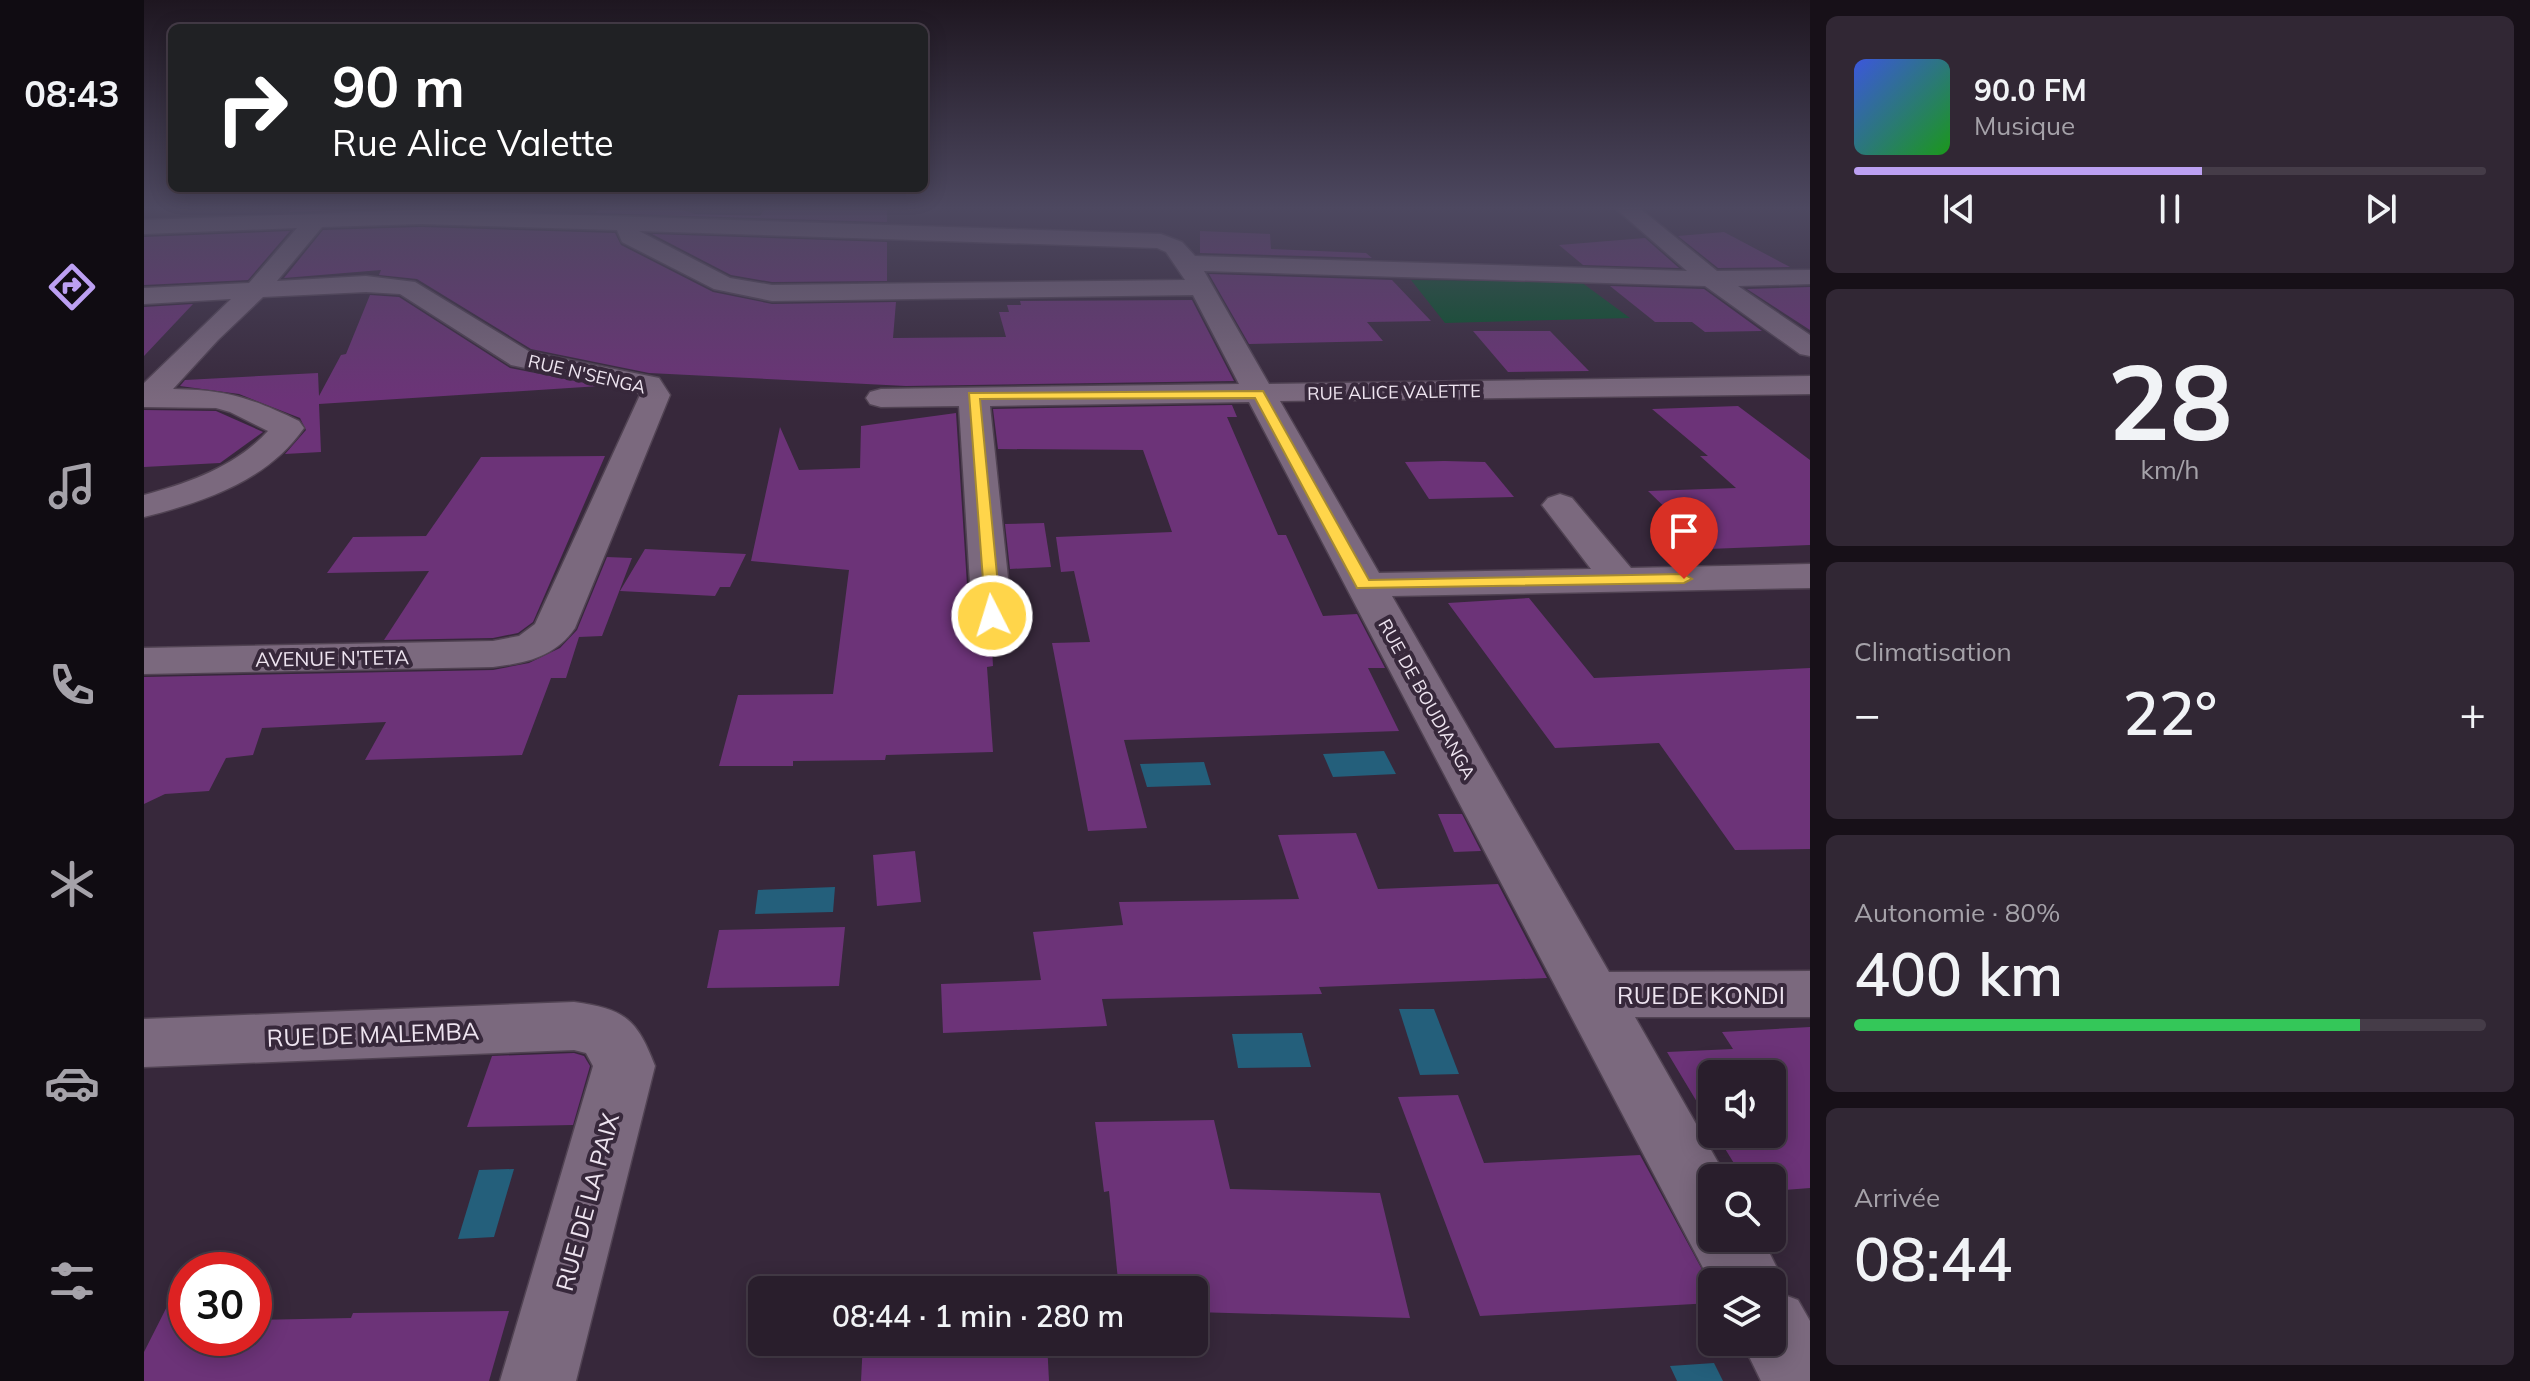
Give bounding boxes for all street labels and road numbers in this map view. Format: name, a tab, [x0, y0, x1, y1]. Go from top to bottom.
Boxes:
street label: RUE N'SENGA	[526, 349, 648, 399]
street label: RUE ALICE VALETTE	[1307, 379, 1481, 405]
street label: RUE DE BOUDIANGA	[1373, 615, 1481, 783]
street label: AVENUE N'TETA	[255, 644, 410, 672]
street label: RUE DE KONDI	[1617, 980, 1785, 1010]
street label: RUE DE MALEMBA	[266, 1015, 480, 1053]
street label: RUE DE LA PAIX	[549, 1110, 625, 1294]

